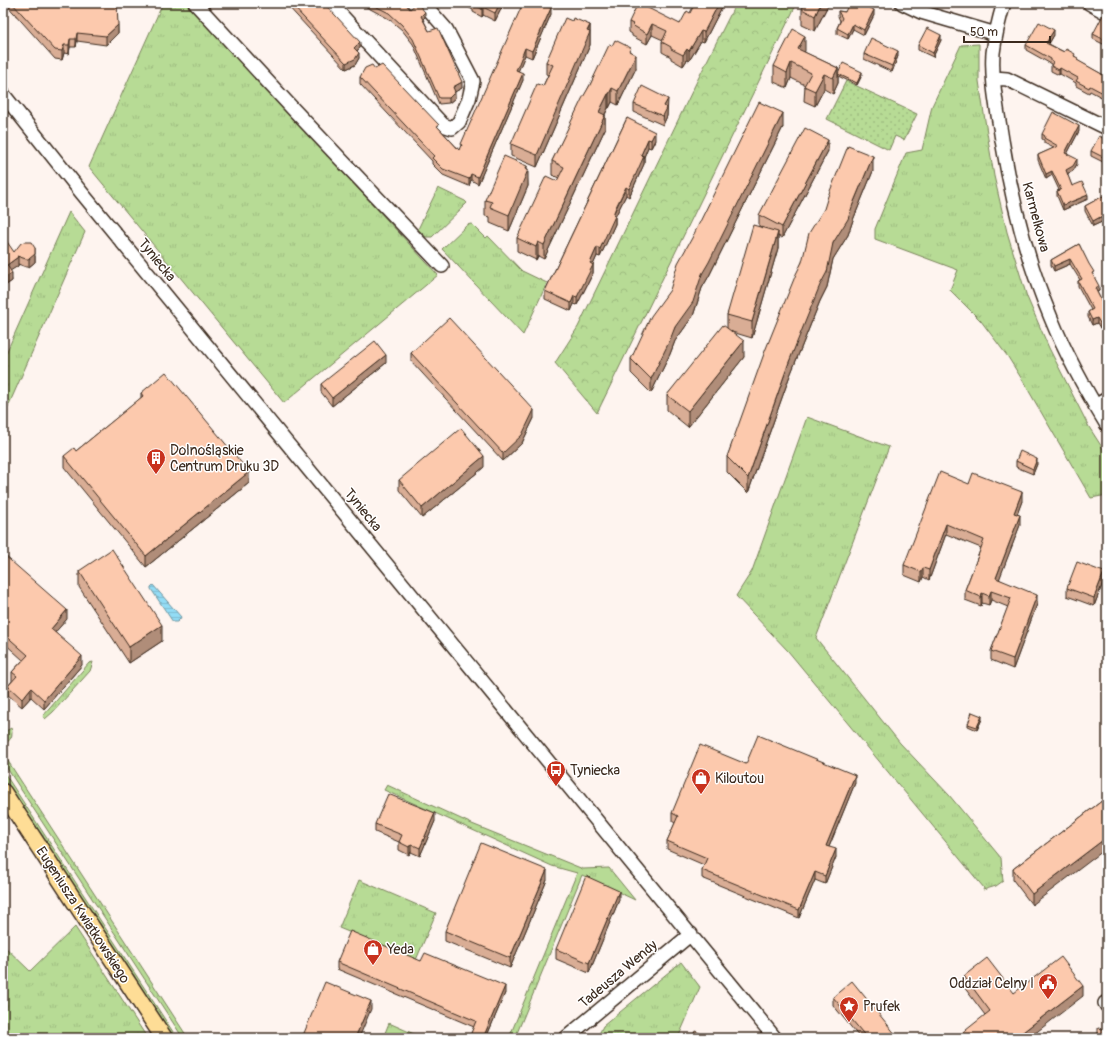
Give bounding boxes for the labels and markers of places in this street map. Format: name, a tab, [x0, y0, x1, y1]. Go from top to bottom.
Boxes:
place label: Dolnośląskie Centrum Druku 3D	[170, 442, 279, 475]
building icon: Dolnośląskie Centrum Druku 3D	[145, 447, 167, 475]
bus stop icon: Tyniecka	[545, 759, 567, 787]
place label: Tyniecka	[570, 762, 620, 779]
shop icon: Kiloutou	[690, 767, 712, 795]
place label: Kiloutou	[715, 770, 764, 787]
shop icon: Yeda	[362, 938, 384, 966]
place label: Yeda	[386, 941, 414, 958]
public building icon: Oddział Celny I	[1037, 972, 1059, 1000]
place label: Oddział Celny I	[949, 975, 1034, 992]
place icon: Prufek	[838, 995, 860, 1023]
place label: Prufek	[863, 998, 900, 1015]

